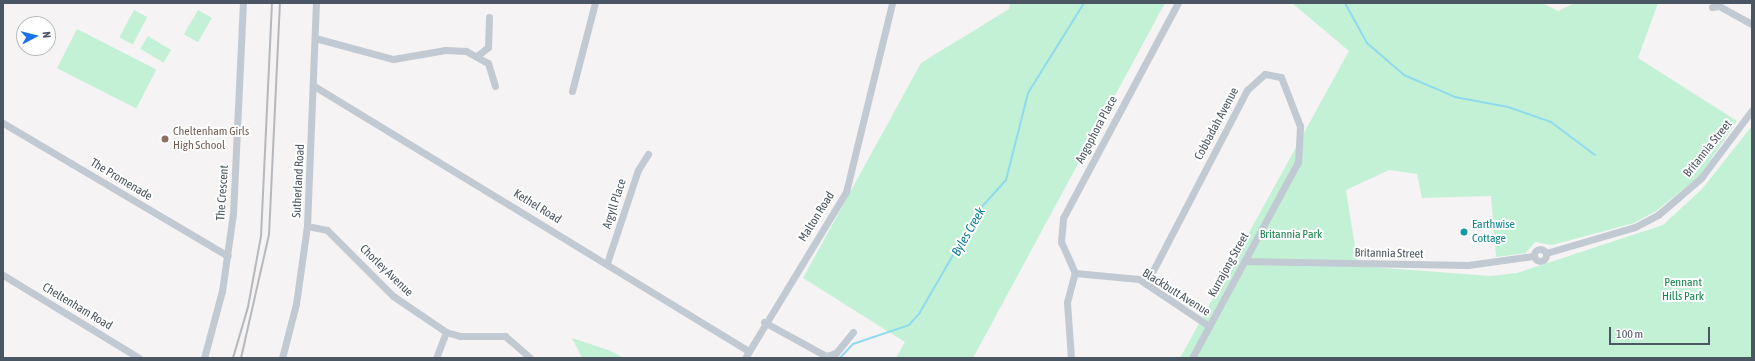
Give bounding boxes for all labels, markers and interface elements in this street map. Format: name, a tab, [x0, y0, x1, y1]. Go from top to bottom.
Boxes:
north arrow	[16, 16, 56, 56]
text: N	[41, 31, 53, 39]
street label: Cobbadah Avenue	[1192, 85, 1242, 163]
street label: Angophora Place	[1073, 94, 1121, 166]
street label: Britannia Street	[1681, 118, 1735, 180]
place label: Cheltenham Girls High School	[173, 125, 249, 153]
marker: Cheltenham Girls High School	[160, 134, 170, 144]
street label: Sutherland Road	[290, 144, 308, 218]
street label: The Promenade	[87, 156, 155, 204]
street label: The Crescent	[214, 165, 232, 221]
street label: Argyll Place	[600, 177, 630, 231]
street label: Kethel Road	[510, 187, 564, 227]
street label: Malton Road	[796, 189, 838, 245]
water label: Byles Creek	[949, 205, 989, 259]
place label: Earthwise Cottage	[1472, 218, 1515, 246]
marker: Earthwise Cottage	[1459, 227, 1469, 237]
park label: Britannia Park	[1260, 228, 1322, 242]
street label: Kurrajong Street	[1205, 230, 1253, 300]
street label: Chorley Avenue	[356, 242, 416, 300]
street label: Britannia Street	[1354, 246, 1424, 262]
street label: Blackbutt Avenue	[1139, 266, 1213, 320]
park label: Pennant Hills Park	[1662, 276, 1704, 304]
street label: Cheltenham Road	[39, 280, 115, 334]
scale bar	[1611, 319, 1712, 345]
text: 100 m	[1616, 327, 1643, 341]

